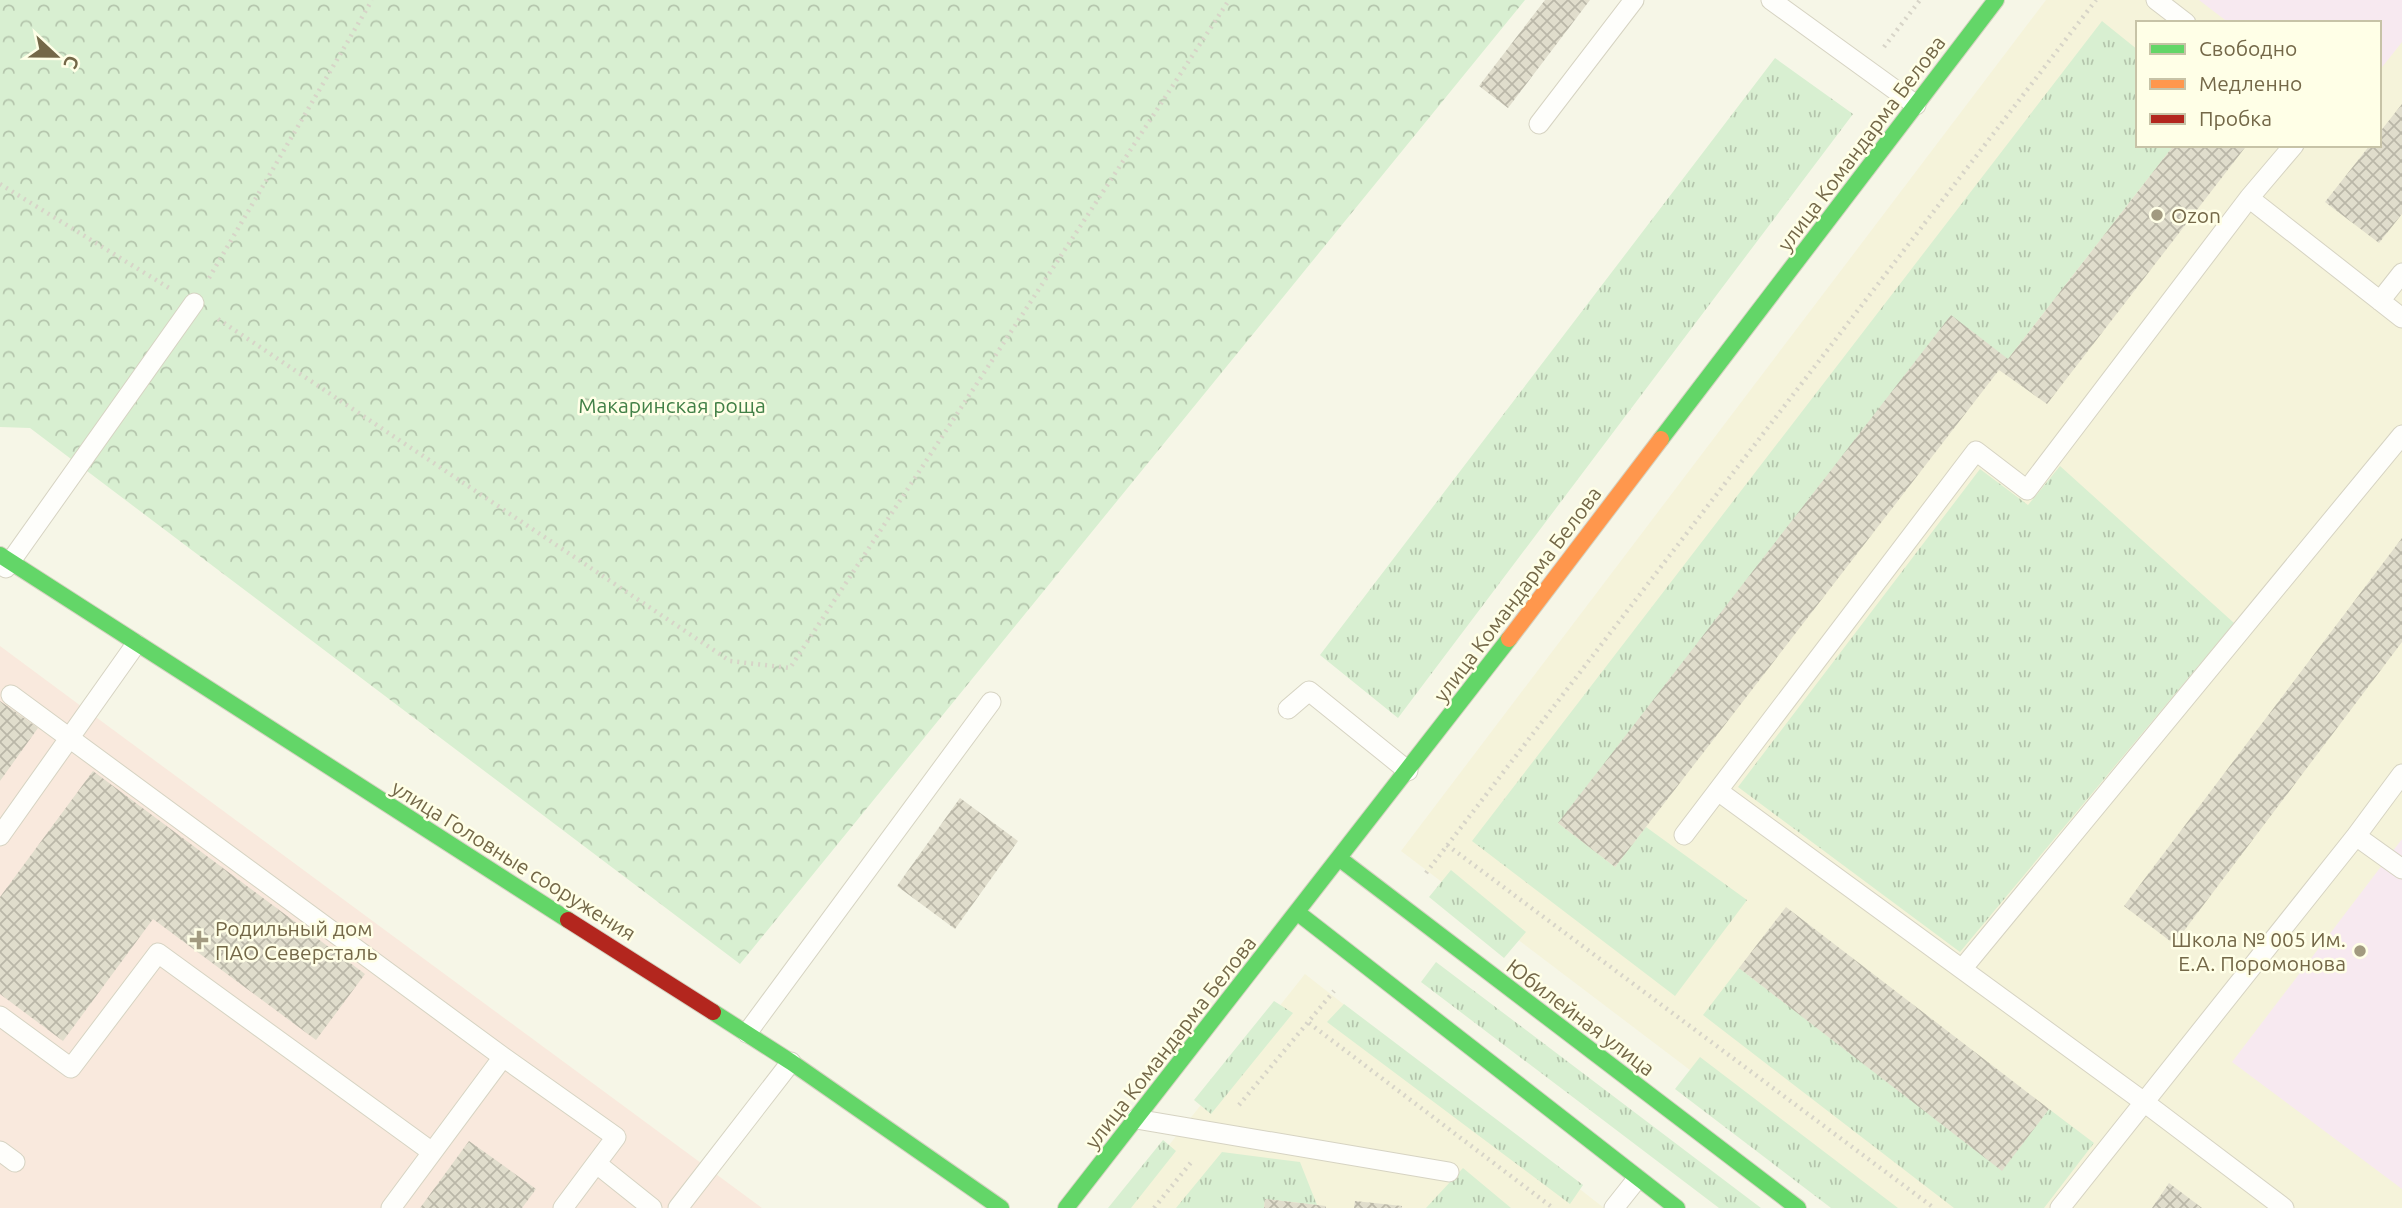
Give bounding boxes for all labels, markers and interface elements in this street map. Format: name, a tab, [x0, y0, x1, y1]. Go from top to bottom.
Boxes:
north arrow	[21, 21, 91, 91]
legend	[2136, 21, 2381, 147]
street label: улица Командарма Белова	[1772, 31, 1950, 255]
text: Свободно	[2199, 36, 2297, 60]
text: С	[59, 53, 84, 72]
text: Медленно	[2199, 71, 2302, 95]
text: Пробка	[2199, 106, 2272, 130]
place label: Ozon	[2171, 203, 2221, 227]
marker: Ozon	[2149, 207, 2165, 223]
park label: Макаринская роща	[578, 393, 766, 417]
street label: улица Командарма Белова	[1428, 482, 1606, 706]
street label: улица Головные сооружения	[388, 775, 640, 945]
place label: Родильный дом ПАО Северсталь	[215, 916, 377, 964]
place label: Школа № 005 Им. Е.А. Поромонова	[2171, 927, 2346, 975]
marker: Родильный дом ПАО Северсталь	[189, 930, 209, 950]
street label: улица Командарма Белова	[1080, 931, 1260, 1153]
marker: Школа № 005 Им. Е.А. Поромонова	[2352, 943, 2368, 959]
street label: Юбилейная улица	[1502, 954, 1660, 1080]

